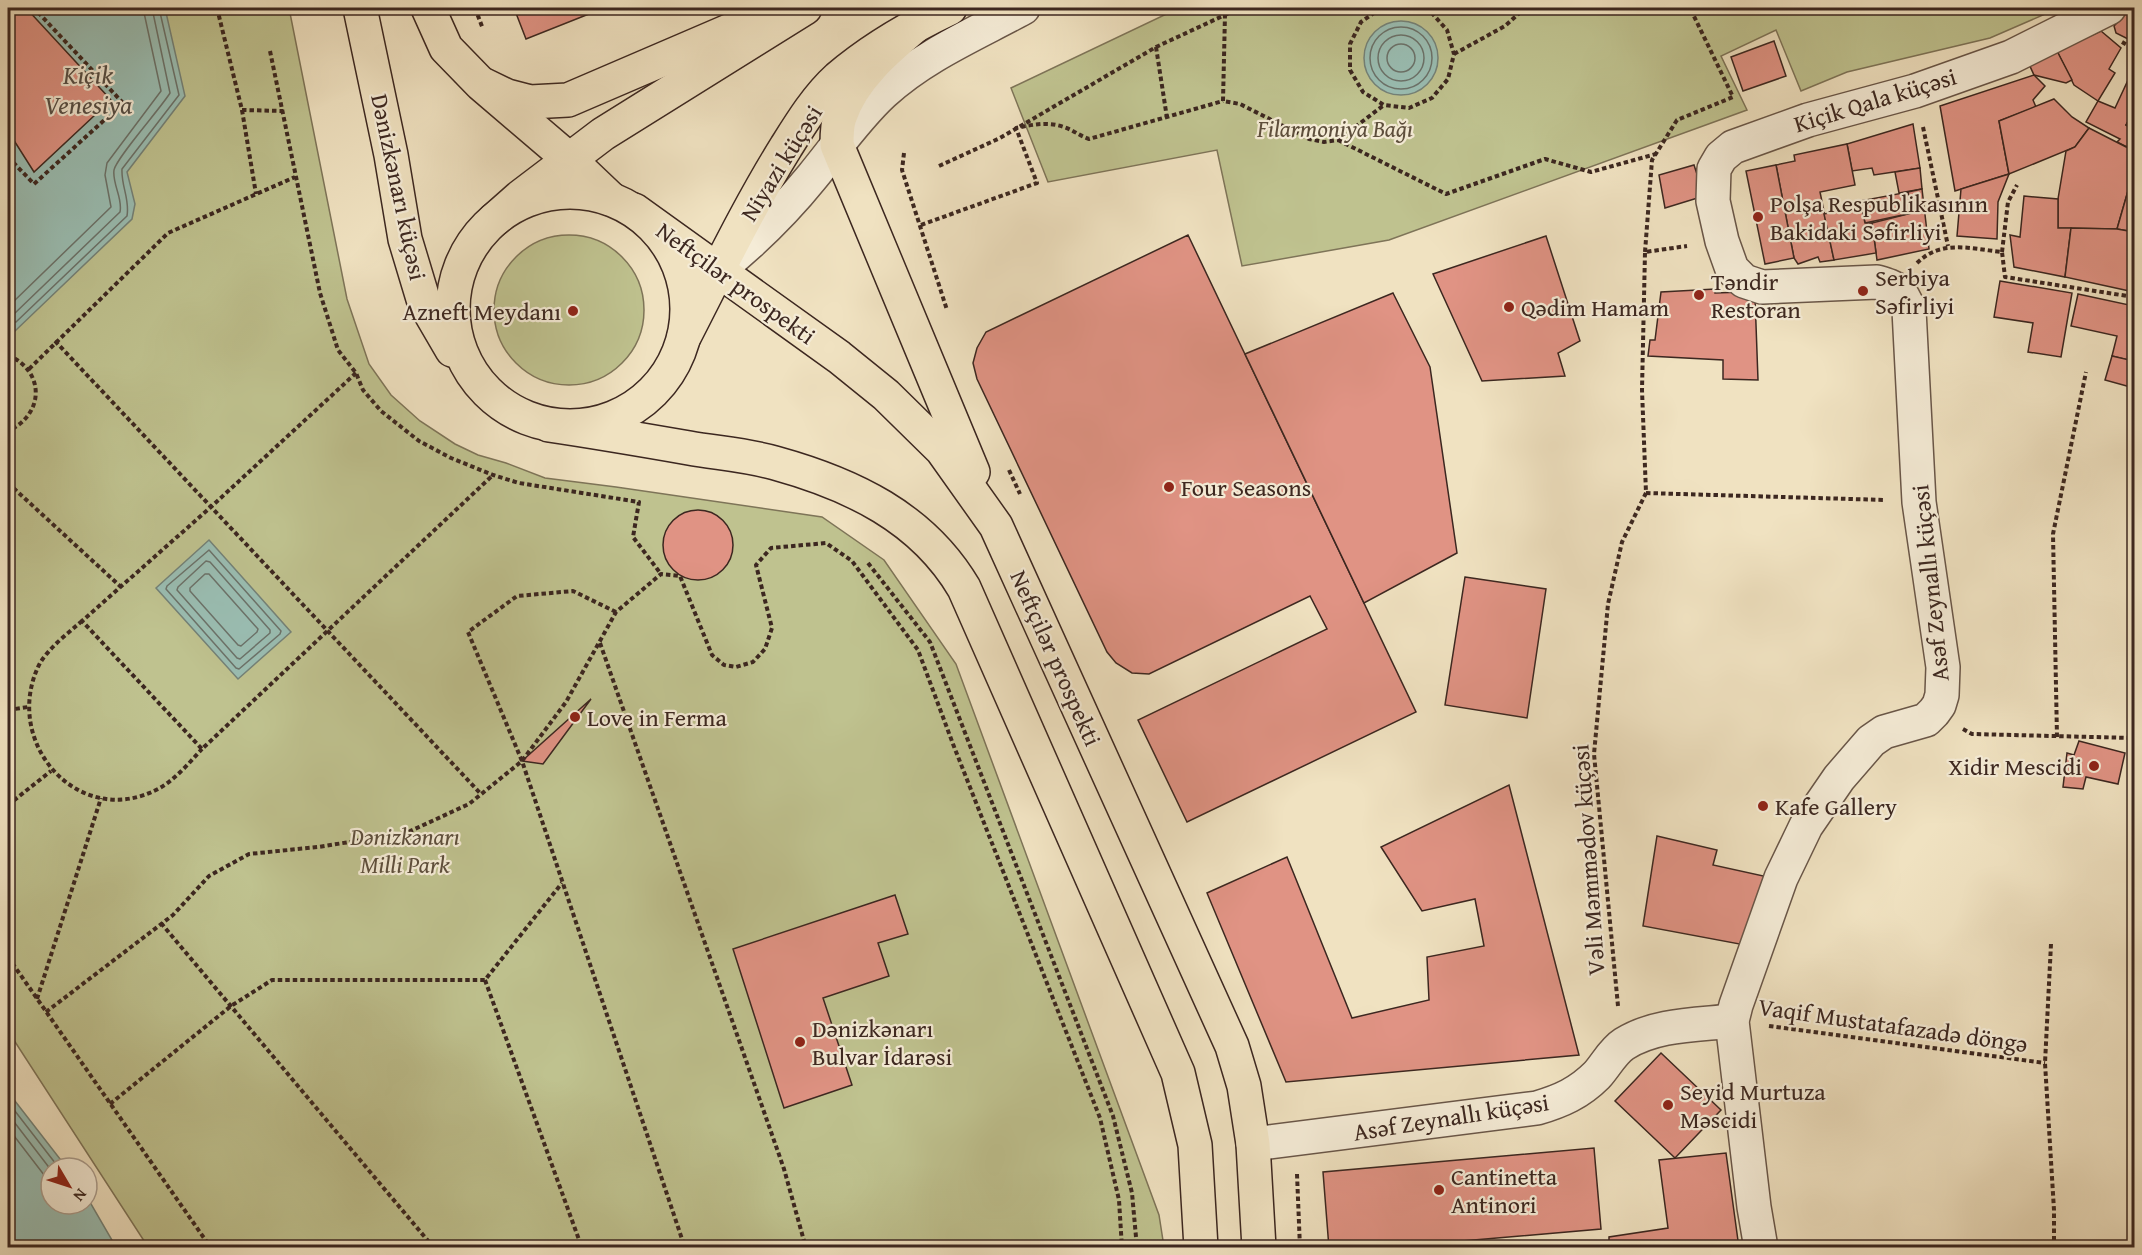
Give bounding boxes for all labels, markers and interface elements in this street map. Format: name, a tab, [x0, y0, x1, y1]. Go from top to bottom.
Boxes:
water label: Kiçik Venesiya	[44, 55, 132, 124]
street label: Kiçik Qala küçəsi	[1789, 59, 1961, 141]
street label: Dənizkənarı küçəsi	[362, 91, 436, 284]
street label: Niyazi küçəsi	[731, 98, 831, 228]
park label: Filarmoniya Bağı	[1256, 111, 1413, 146]
place label: Polşa Respublikasının Bakidaki Səfirliyi	[1770, 186, 1988, 249]
marker: Polşa Respublikasının Bakidaki Səfirliyi	[1751, 210, 1765, 224]
street label: Neftçilər prospekti	[649, 213, 823, 353]
place label: Serbiya Səfirliyi	[1875, 260, 1955, 323]
place label: Təndir Restoran	[1711, 264, 1801, 327]
marker: Serbiya Səfirliyi	[1856, 284, 1870, 298]
marker: Təndir Restoran	[1692, 288, 1706, 302]
place label: Qədim Hamam	[1521, 290, 1669, 325]
place label: Azneft Meydanı	[402, 294, 561, 329]
marker: Qədim Hamam	[1502, 300, 1516, 314]
marker: Azneft Meydanı	[566, 304, 580, 318]
place label: Four Seasons	[1181, 470, 1311, 505]
marker: Four Seasons	[1162, 480, 1176, 494]
street label: Asəf Zeynallı küçəsi	[1902, 483, 1958, 683]
street label: Neftçilər prospekti	[1001, 564, 1111, 752]
place label: Love in Ferma	[587, 700, 727, 735]
marker: Love in Ferma	[568, 710, 582, 724]
street label: Vəli Məmmədov küçəsi	[1562, 743, 1614, 977]
place label: Xidir Mescidi	[1948, 749, 2082, 784]
marker: Xidir Mescidi	[2087, 759, 2101, 773]
place label: Kafe Gallery	[1775, 789, 1897, 824]
marker: Kafe Gallery	[1756, 799, 1770, 813]
park label: Dənizkənarı Milli Park	[349, 819, 460, 882]
street label: Vaqif Mustatafazadə döngə	[1756, 989, 2030, 1061]
place label: Dənizkənarı Bulvar İdarəsi	[812, 1011, 952, 1074]
marker: Dənizkənarı Bulvar İdarəsi	[793, 1035, 807, 1049]
place label: Seyid Murtuza Məscidi	[1680, 1074, 1826, 1137]
street label: Asəf Zeynallı küçəsi	[1351, 1084, 1552, 1150]
marker: Seyid Murtuza Məscidi	[1661, 1098, 1675, 1112]
north arrow	[39, 1156, 99, 1216]
place label: Cantinetta Antinori	[1451, 1159, 1558, 1222]
marker: Cantinetta Antinori	[1432, 1183, 1446, 1197]
text: N	[68, 1184, 93, 1207]

